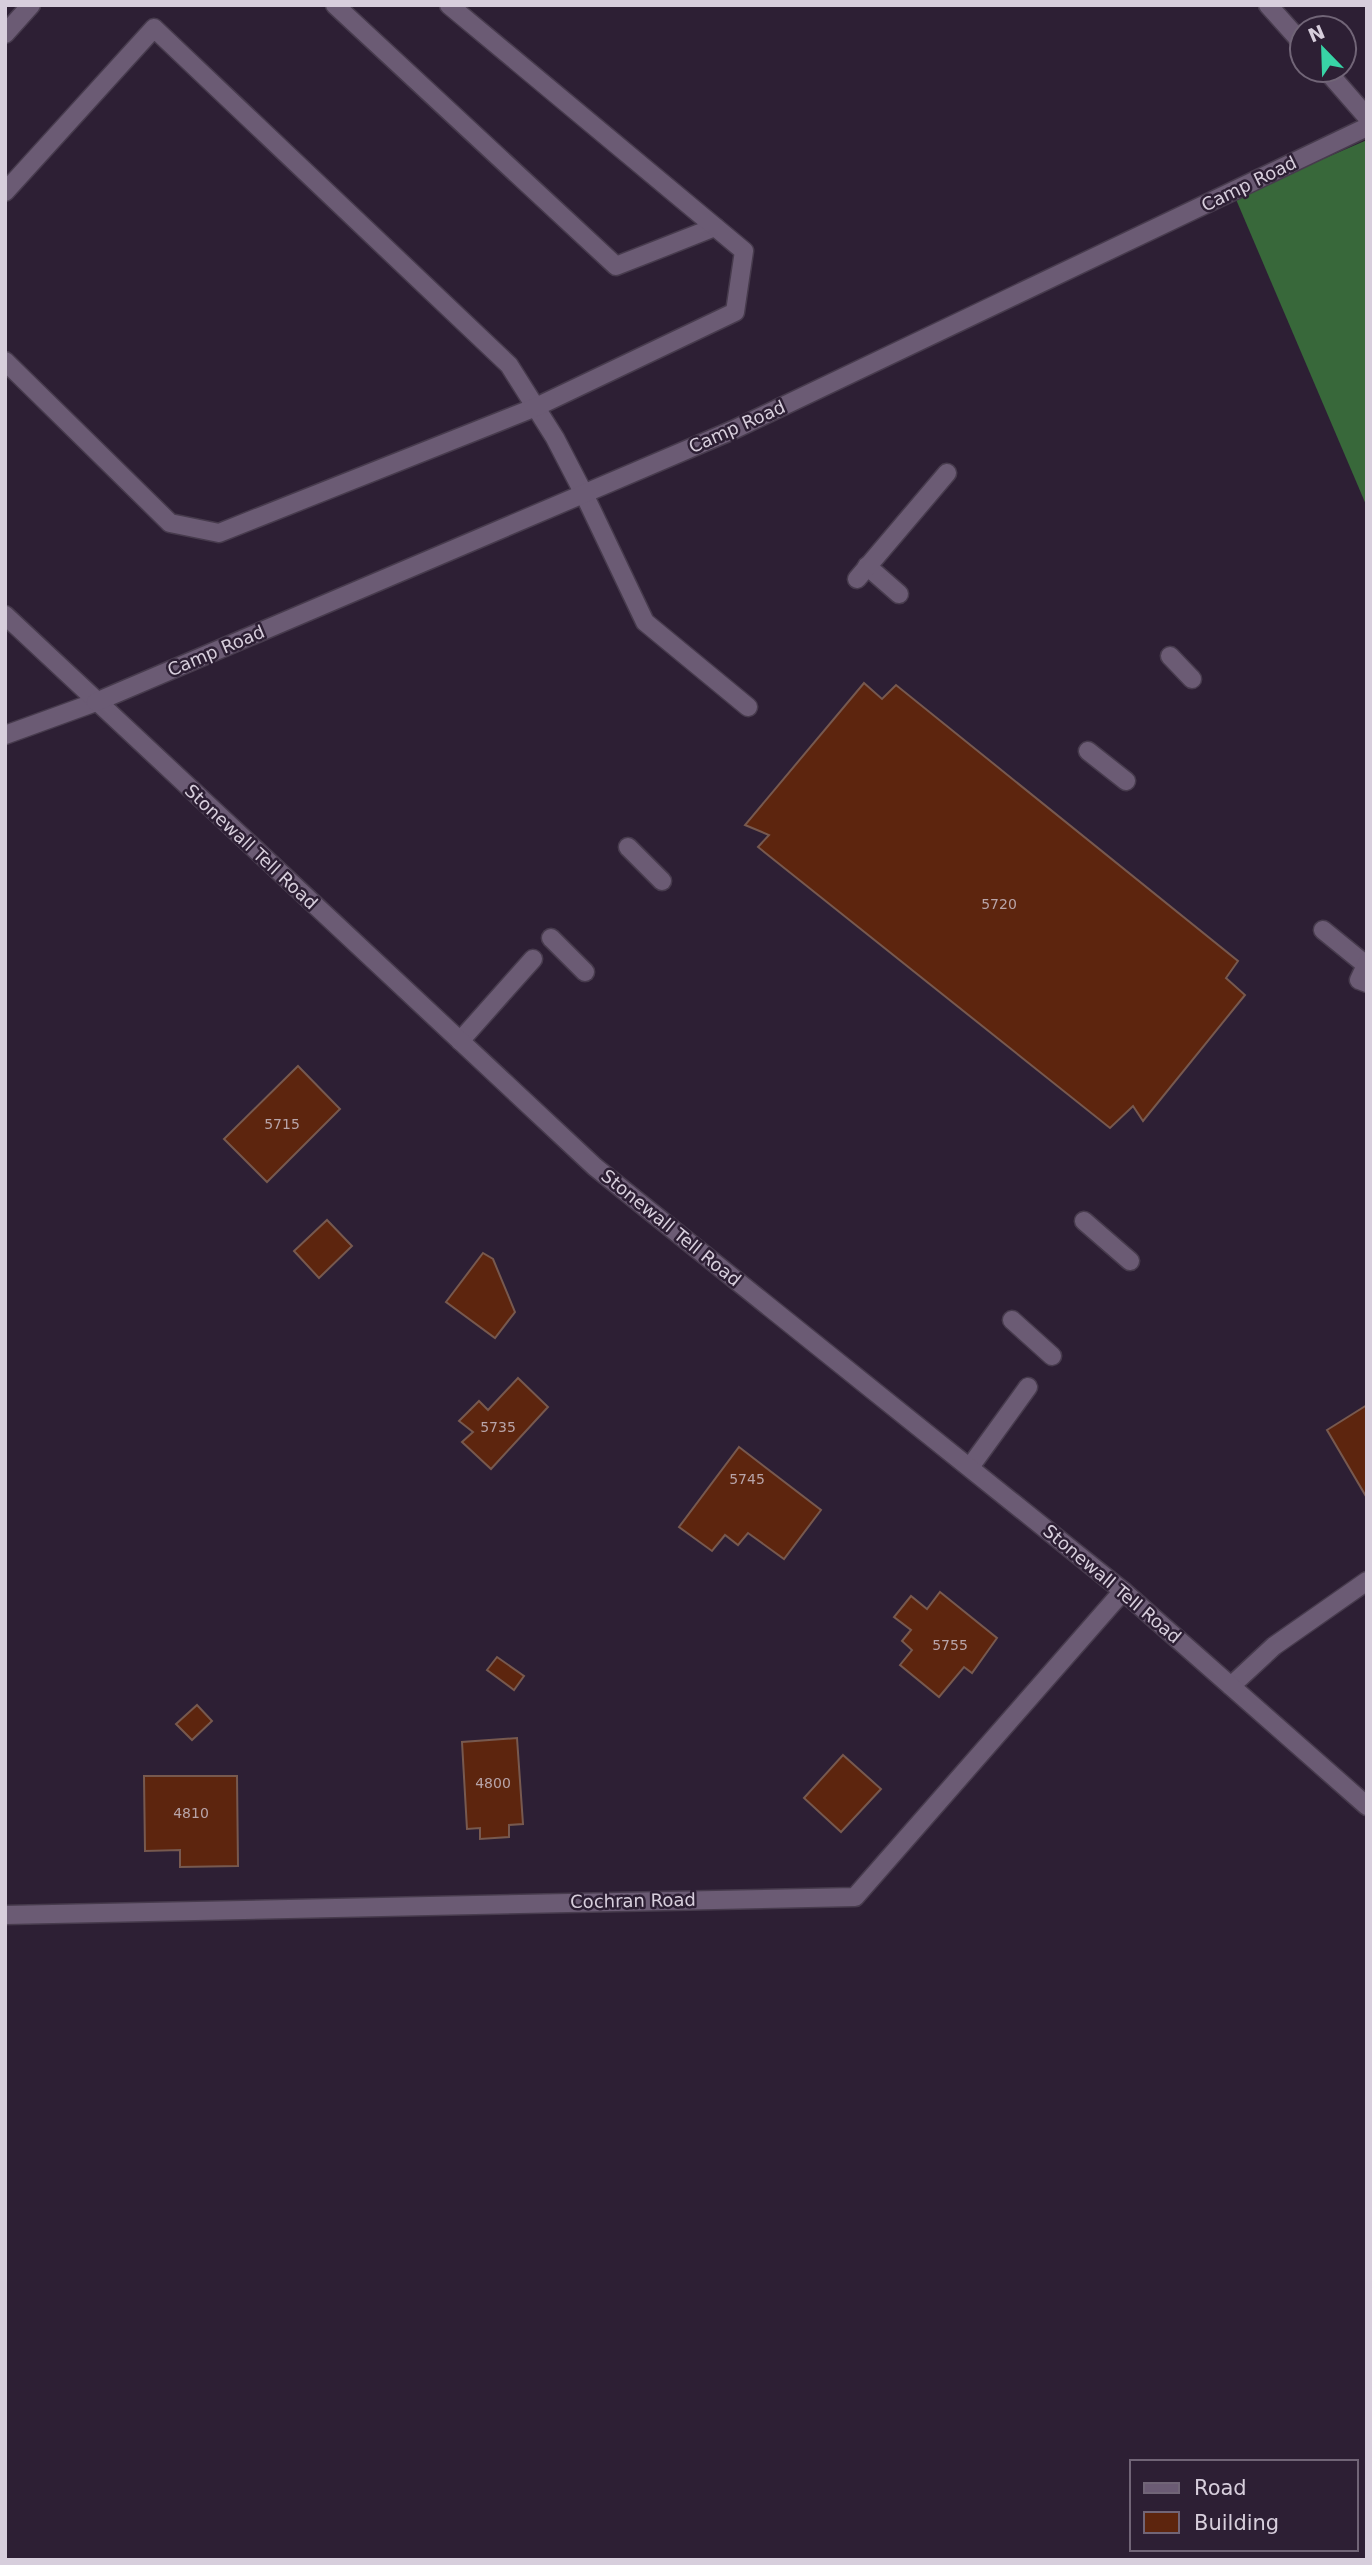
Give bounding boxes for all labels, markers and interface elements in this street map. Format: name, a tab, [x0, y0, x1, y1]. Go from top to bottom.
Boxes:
north arrow	[1288, 14, 1358, 84]
text: N	[1305, 20, 1328, 47]
street label: Camp Road	[1198, 151, 1300, 216]
street label: Camp Road	[685, 396, 788, 457]
street label: Camp Road	[164, 621, 268, 680]
street label: Stonewall Tell Road	[181, 780, 322, 913]
house number: 5720	[981, 896, 1017, 912]
house number: 5715	[264, 1116, 300, 1132]
street label: Stonewall Tell Road	[597, 1165, 745, 1290]
house number: 5735	[480, 1419, 516, 1435]
house number: 5745	[729, 1471, 765, 1487]
street label: Stonewall Tell Road	[1039, 1520, 1185, 1647]
house number: 5755	[932, 1637, 968, 1653]
house number: 4800	[475, 1775, 511, 1791]
house number: 4810	[173, 1805, 209, 1821]
street label: Cochran Road	[570, 1889, 696, 1912]
legend	[1130, 2460, 1358, 2551]
text: Road	[1194, 2476, 1247, 2500]
text: Building	[1194, 2511, 1279, 2535]

